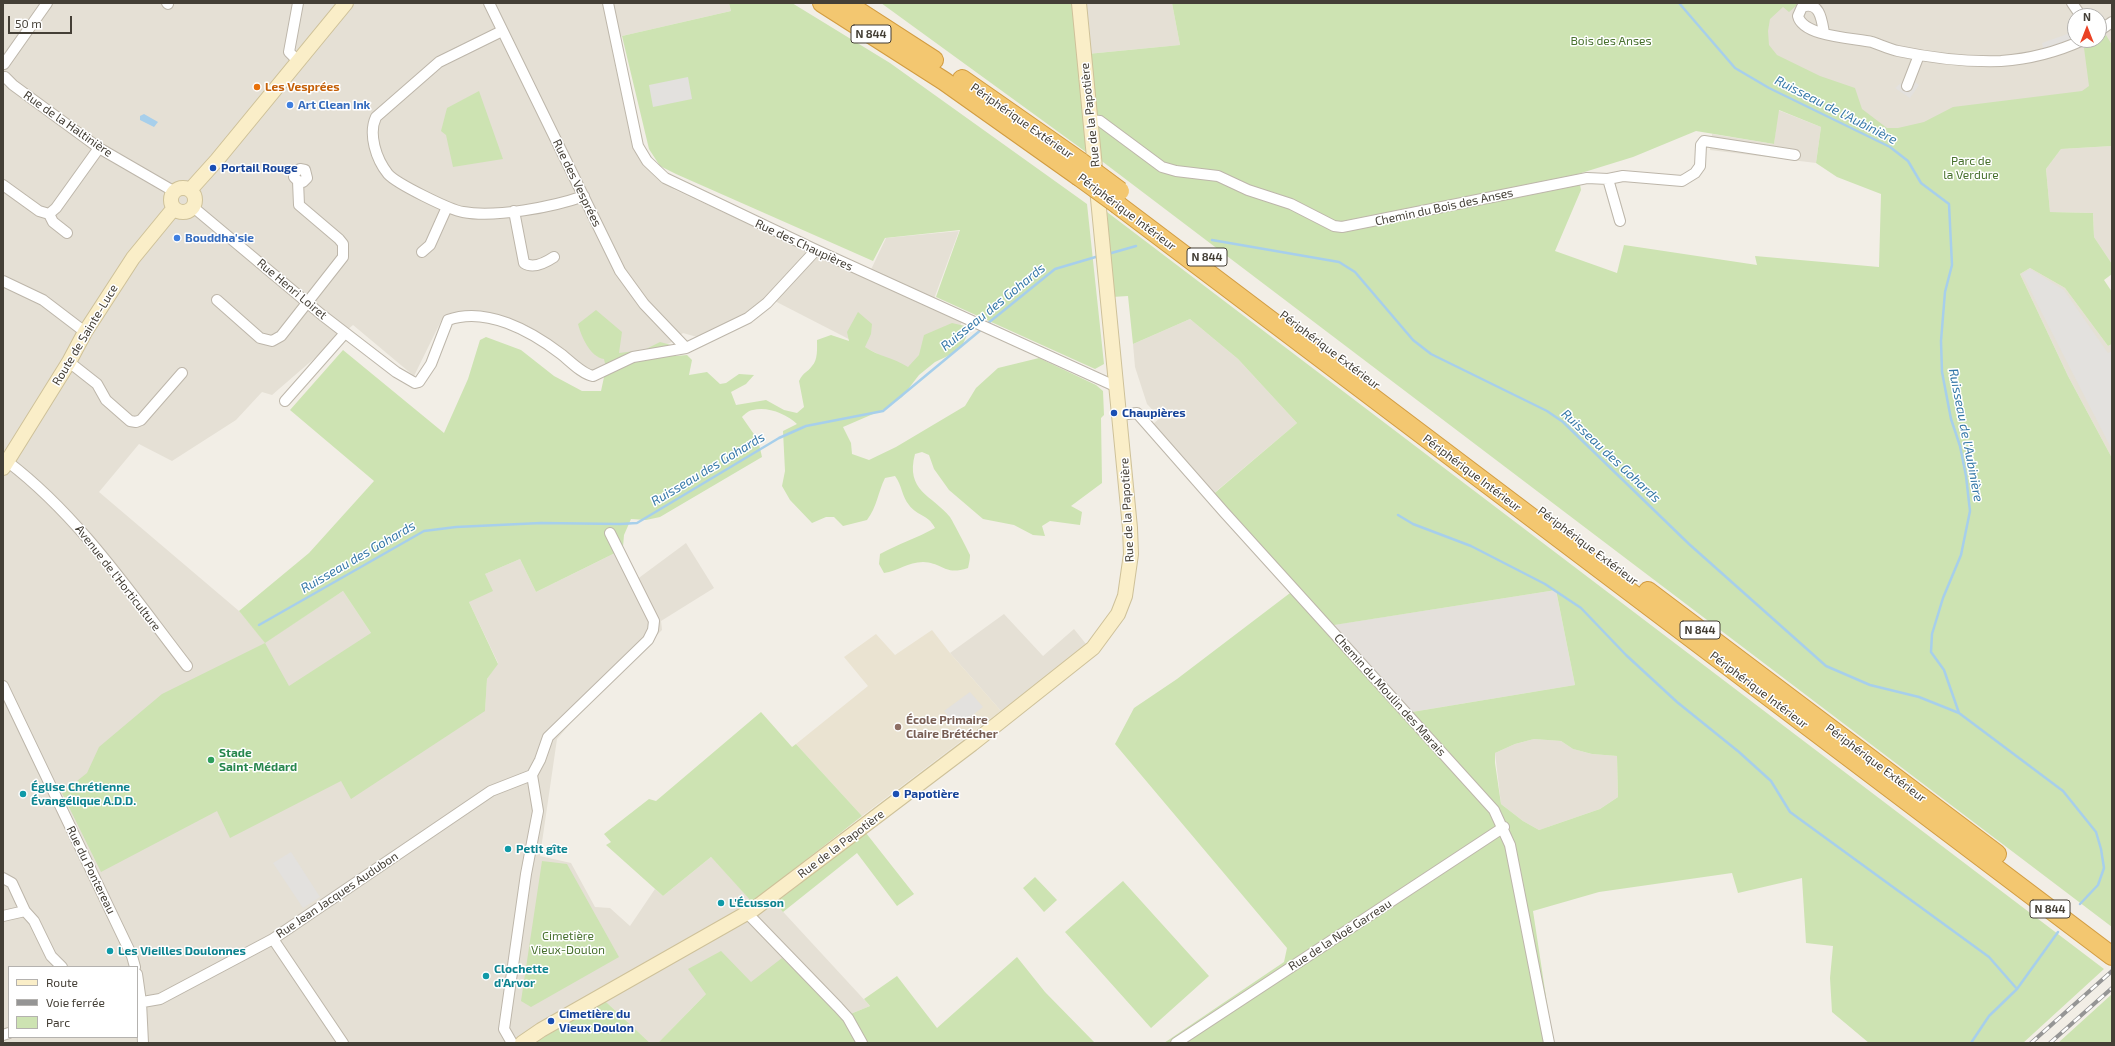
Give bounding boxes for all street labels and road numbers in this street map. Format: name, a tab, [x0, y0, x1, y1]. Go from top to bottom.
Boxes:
road number: N 844	[851, 25, 891, 43]
street label: Rue de la Papotière	[1077, 62, 1103, 168]
street label: Périphérique Extérieur	[968, 80, 1076, 162]
street label: Rue de la Haltinière	[21, 88, 115, 160]
street label: Rue des Vesprées	[550, 137, 604, 229]
street label: Périphérique Intérieur	[1075, 170, 1179, 254]
street label: Chemin du Bois des Anses	[1374, 185, 1514, 229]
street label: Rue des Chaupières	[753, 216, 855, 274]
road number: N 844	[1187, 248, 1227, 266]
street label: Rue Henri Loiret	[254, 256, 330, 322]
street label: Route de Sainte-Luce	[49, 282, 121, 388]
street label: Périphérique Extérieur	[1277, 307, 1383, 393]
street label: Périphérique Intérieur	[1420, 431, 1524, 515]
street label: Rue de la Papotière	[1117, 457, 1137, 563]
street label: Périphérique Extérieur	[1535, 503, 1641, 589]
street label: Avenue de l'Horticulture	[72, 522, 164, 634]
road number: N 844	[1680, 621, 1720, 639]
street label: Chemin du Moulin des Marais	[1331, 631, 1449, 759]
street label: Périphérique Intérieur	[1707, 648, 1811, 732]
street label: Périphérique Extérieur	[1823, 720, 1929, 806]
street label: Rue de la Papotière	[795, 807, 887, 881]
street label: Rue du Pontereau	[63, 824, 119, 916]
street label: Rue Jean Jacques Audubon	[273, 849, 401, 941]
street label: Rue de la Noë Garreau	[1286, 896, 1394, 974]
road number: N 844	[2030, 900, 2070, 918]

